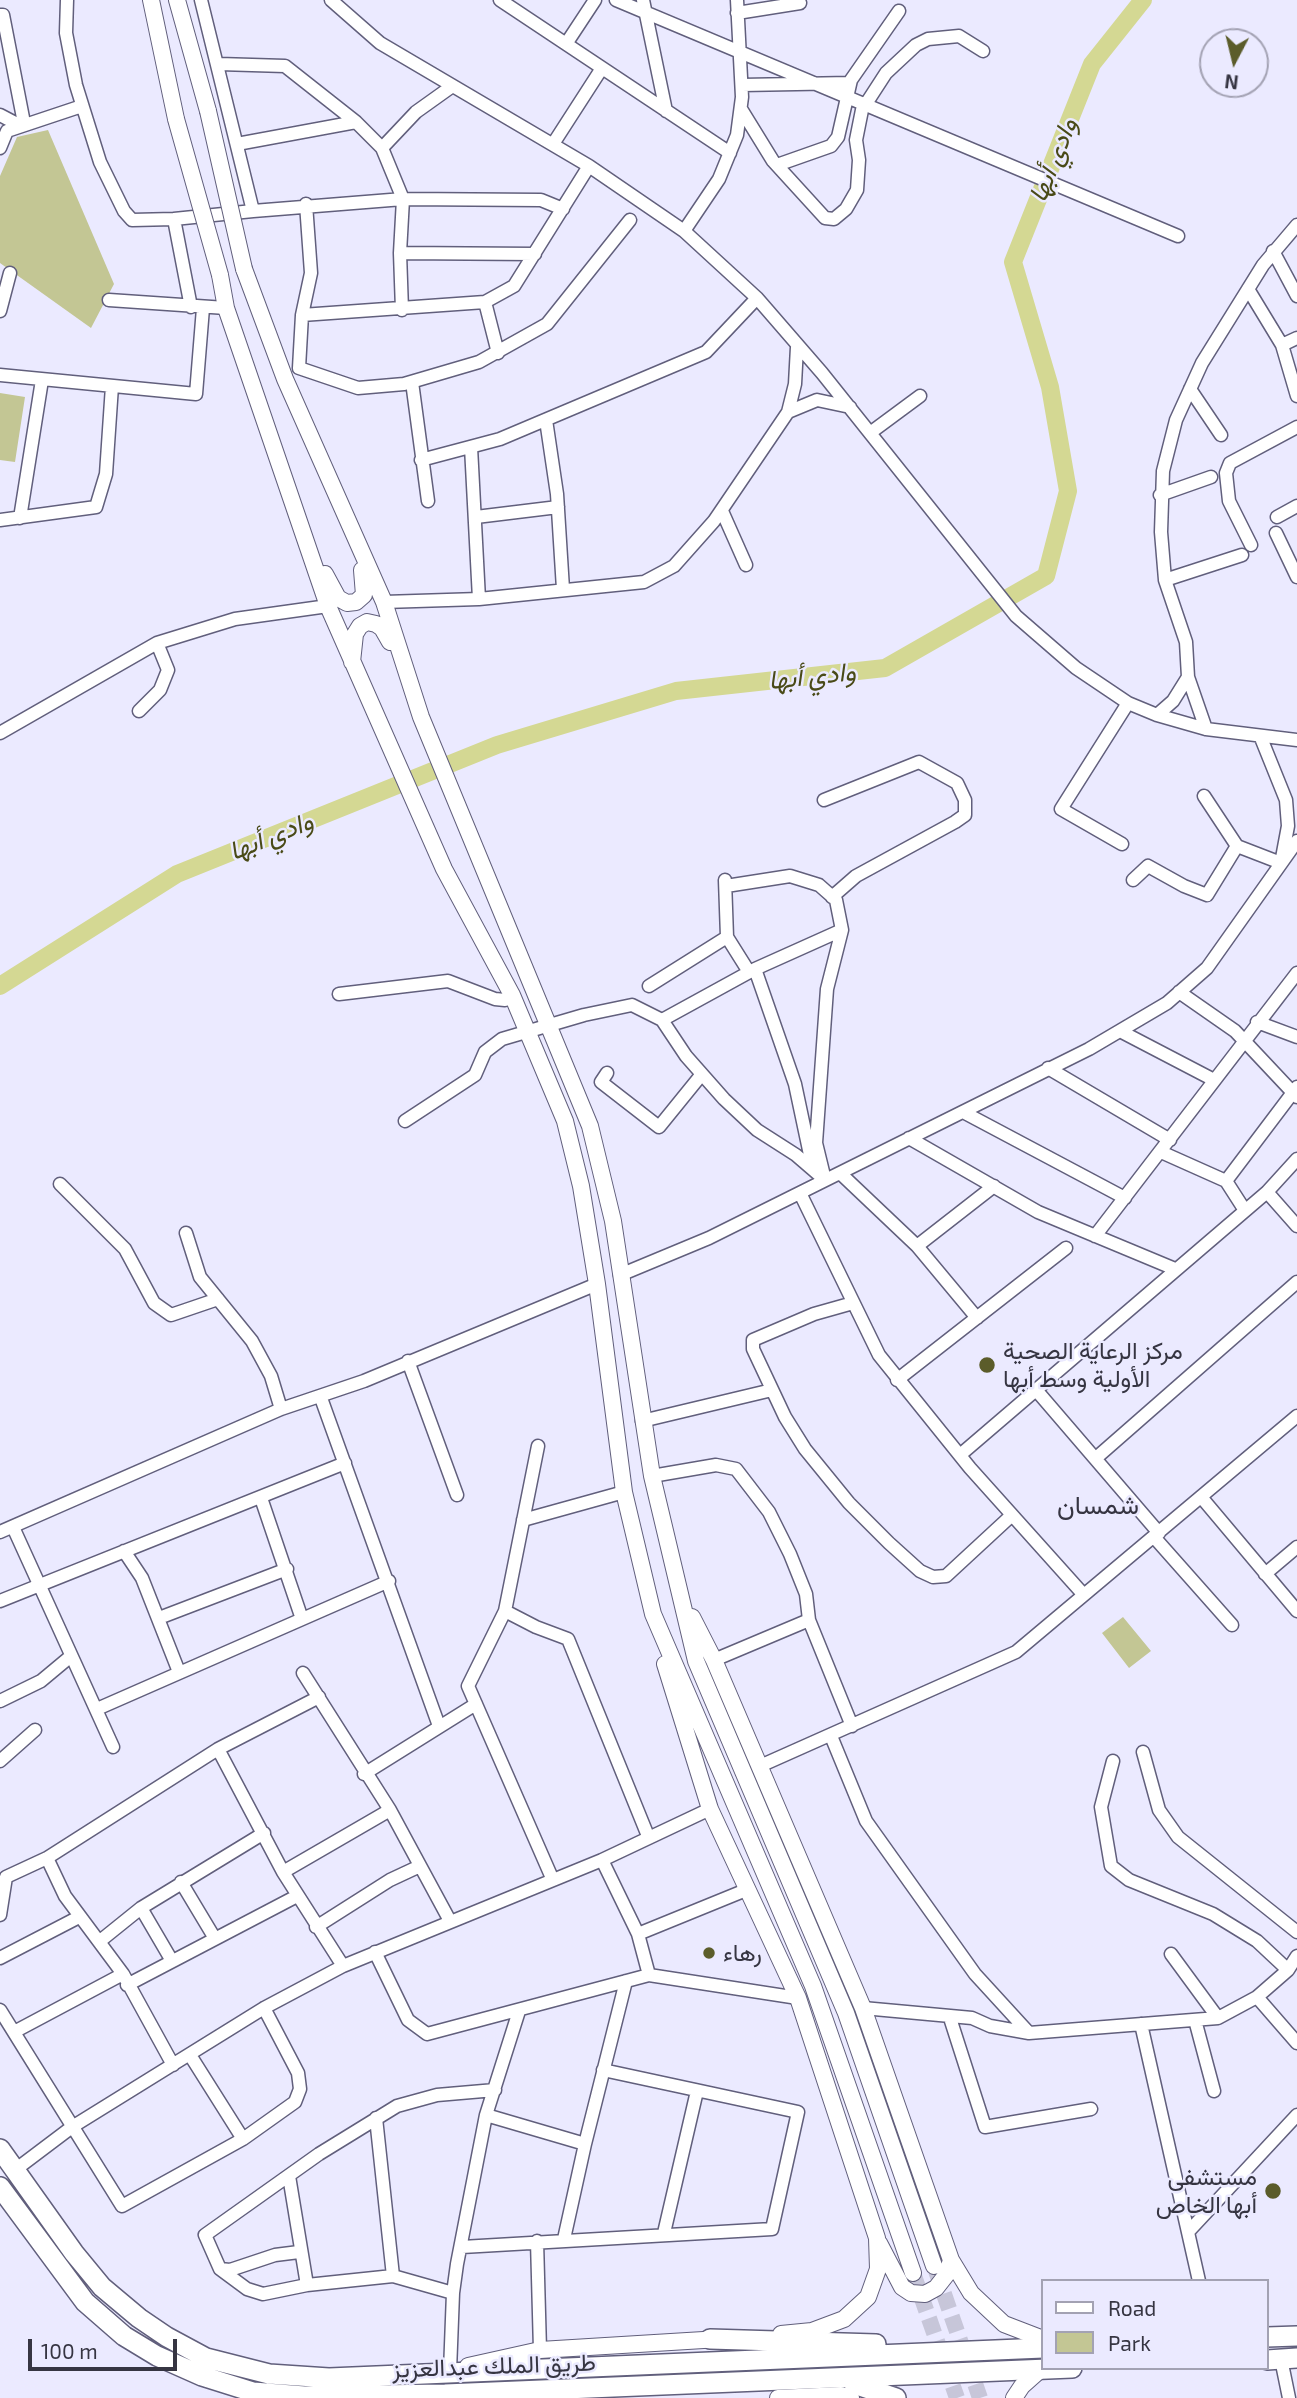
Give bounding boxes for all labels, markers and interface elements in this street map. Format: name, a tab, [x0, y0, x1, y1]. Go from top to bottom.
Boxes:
north arrow	[1199, 28, 1269, 98]
text: N	[1223, 70, 1240, 95]
water label: وادي أبها	[1022, 114, 1084, 206]
water label: وادي أبها	[767, 656, 857, 696]
water label: وادي أبها	[225, 805, 317, 867]
place label: مركز الرعاية الصحية الأولية وسط أبها	[1003, 1337, 1183, 1393]
marker: مركز الرعاية الصحية الأولية وسط أبها	[977, 1355, 997, 1375]
district label: شمسان	[1057, 1489, 1139, 1521]
place label: رهاء	[723, 1939, 762, 1967]
marker: رهاء	[701, 1945, 717, 1961]
place label: مستشفى أبها الخاص	[1156, 2163, 1257, 2219]
marker: مستشفى أبها الخاص	[1263, 2181, 1283, 2201]
legend	[1042, 2279, 1269, 2370]
text: Road	[1108, 2295, 1156, 2320]
scale bar	[32, 2324, 180, 2368]
text: Park	[1108, 2330, 1151, 2355]
text: 100 m	[41, 2338, 98, 2363]
street label: طريق الملك عبدالعزيز	[392, 2348, 596, 2384]

